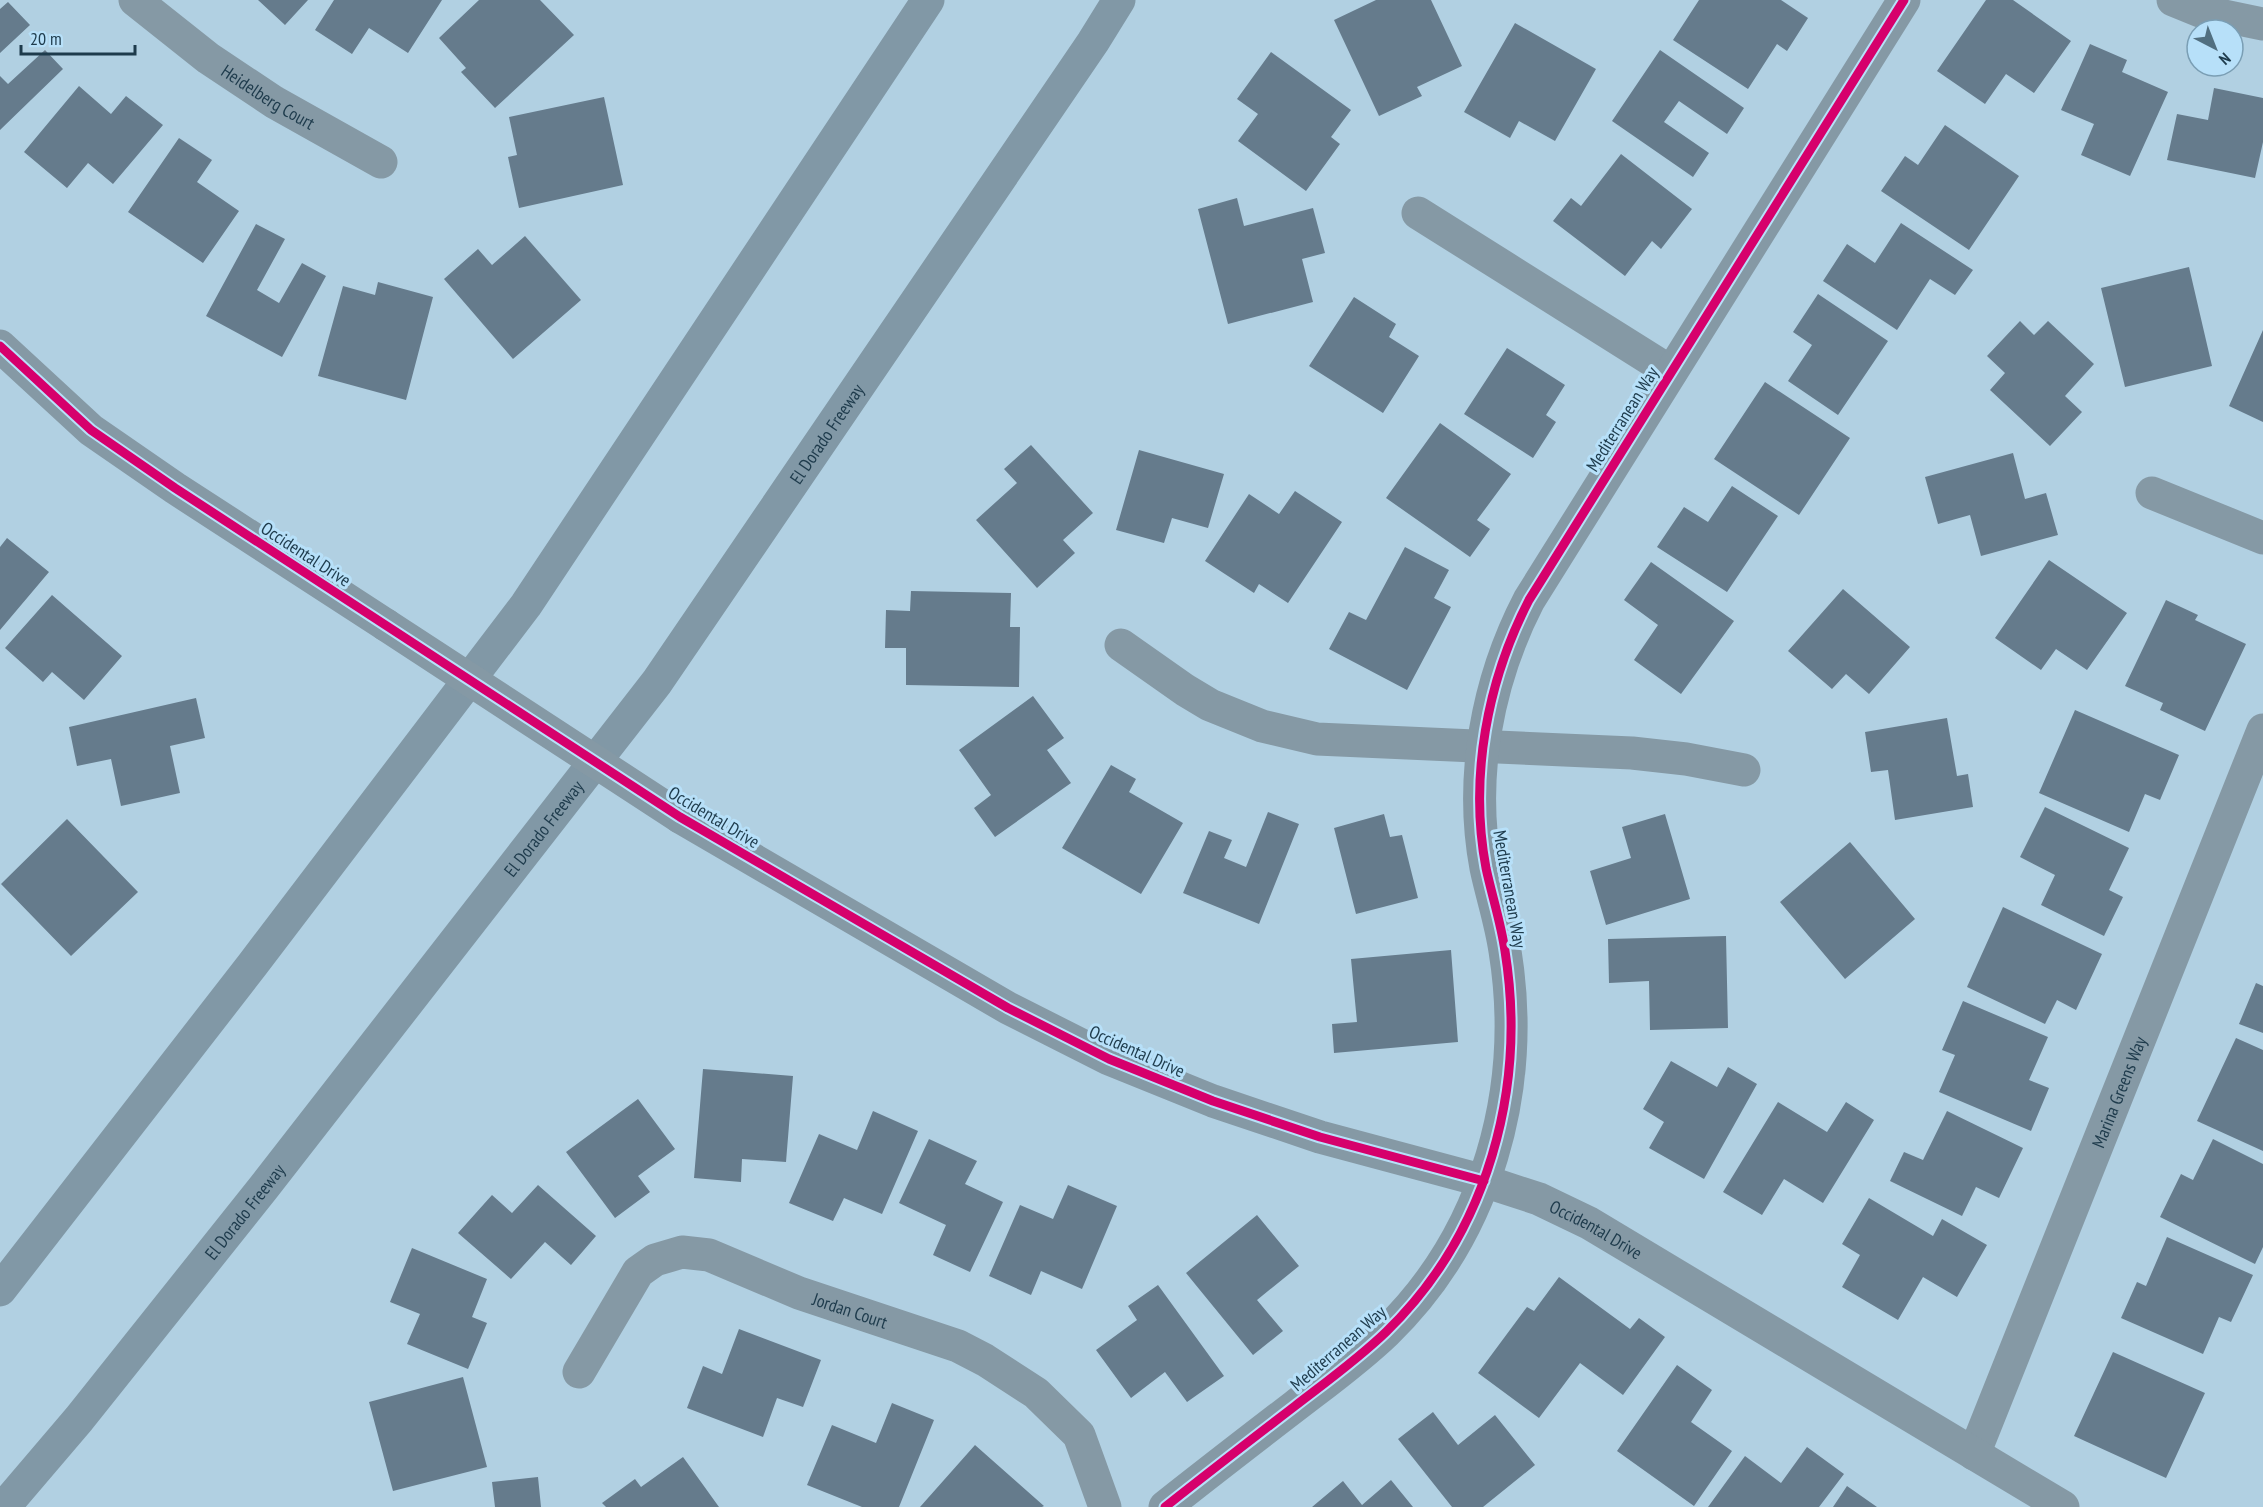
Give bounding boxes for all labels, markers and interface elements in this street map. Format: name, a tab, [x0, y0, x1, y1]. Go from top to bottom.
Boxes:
scale bar	[21, 18, 135, 56]
north arrow	[2185, 18, 2245, 78]
text: 20 m	[30, 27, 62, 50]
text: N	[2215, 49, 2235, 69]
street label: Heidelberg Court	[217, 59, 319, 134]
street label: Mediterranean Way	[1581, 362, 1663, 476]
street label: El Dorado Freeway	[784, 379, 869, 488]
street label: Occidental Drive	[257, 516, 355, 592]
street label: El Dorado Freeway	[498, 775, 588, 881]
street label: Occidental Drive	[664, 781, 764, 853]
street label: Mediterranean Way	[1488, 828, 1532, 950]
street label: Occidental Drive	[1086, 1020, 1188, 1082]
street label: Marina Greens Way	[2086, 1033, 2151, 1151]
street label: El Dorado Freeway	[199, 1159, 290, 1264]
street label: Occidental Drive	[1546, 1194, 1647, 1264]
street label: Jordan Court	[809, 1287, 891, 1333]
street label: Mediterranean Way	[1285, 1300, 1391, 1396]

